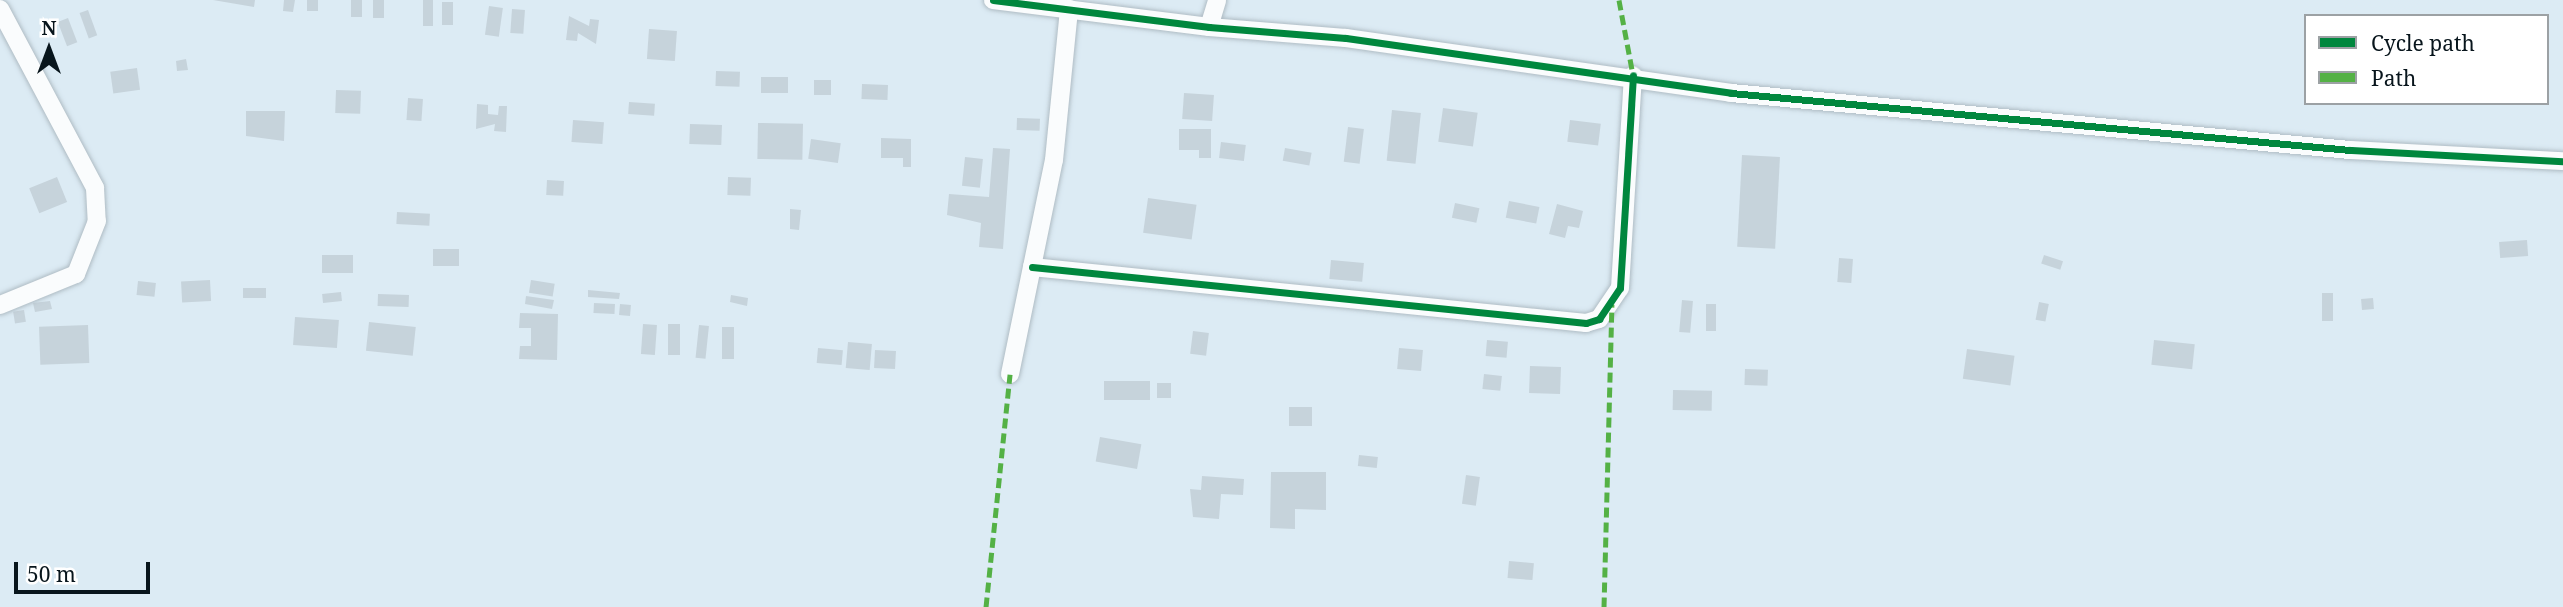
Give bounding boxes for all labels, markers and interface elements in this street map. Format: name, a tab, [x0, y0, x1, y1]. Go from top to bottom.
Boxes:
north arrow	[14, 14, 84, 84]
legend	[2304, 14, 2549, 105]
text: N	[42, 15, 56, 41]
text: Cycle path	[2371, 29, 2475, 57]
text: Path	[2371, 64, 2416, 92]
scale bar	[18, 548, 154, 592]
text: 50 m	[27, 560, 76, 588]

